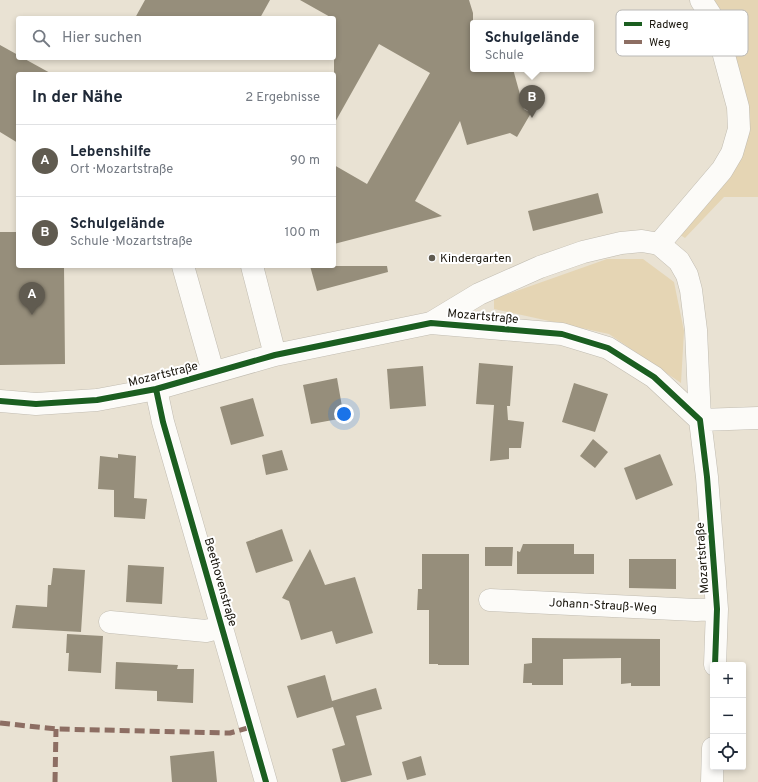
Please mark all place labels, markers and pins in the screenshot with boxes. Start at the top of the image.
pin: B [519,85,545,118]
place label: Kindergarten [440,251,512,267]
marker: Kindergarten [427,253,437,263]
pin: A [19,282,45,315]

